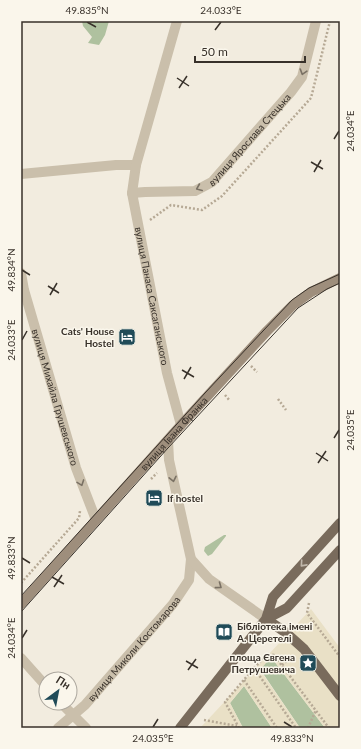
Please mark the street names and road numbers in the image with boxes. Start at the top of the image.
street label: вулиця Ярослава Стецька [207,91,293,188]
street label: вулиця Панаса Саксаганського [133,226,171,367]
street label: вулиця Михайла Грушевського [30,327,81,467]
street label: вулиця Івана Франка [138,394,210,473]
street label: вулиця Миколи Костомарова [85,594,182,704]

